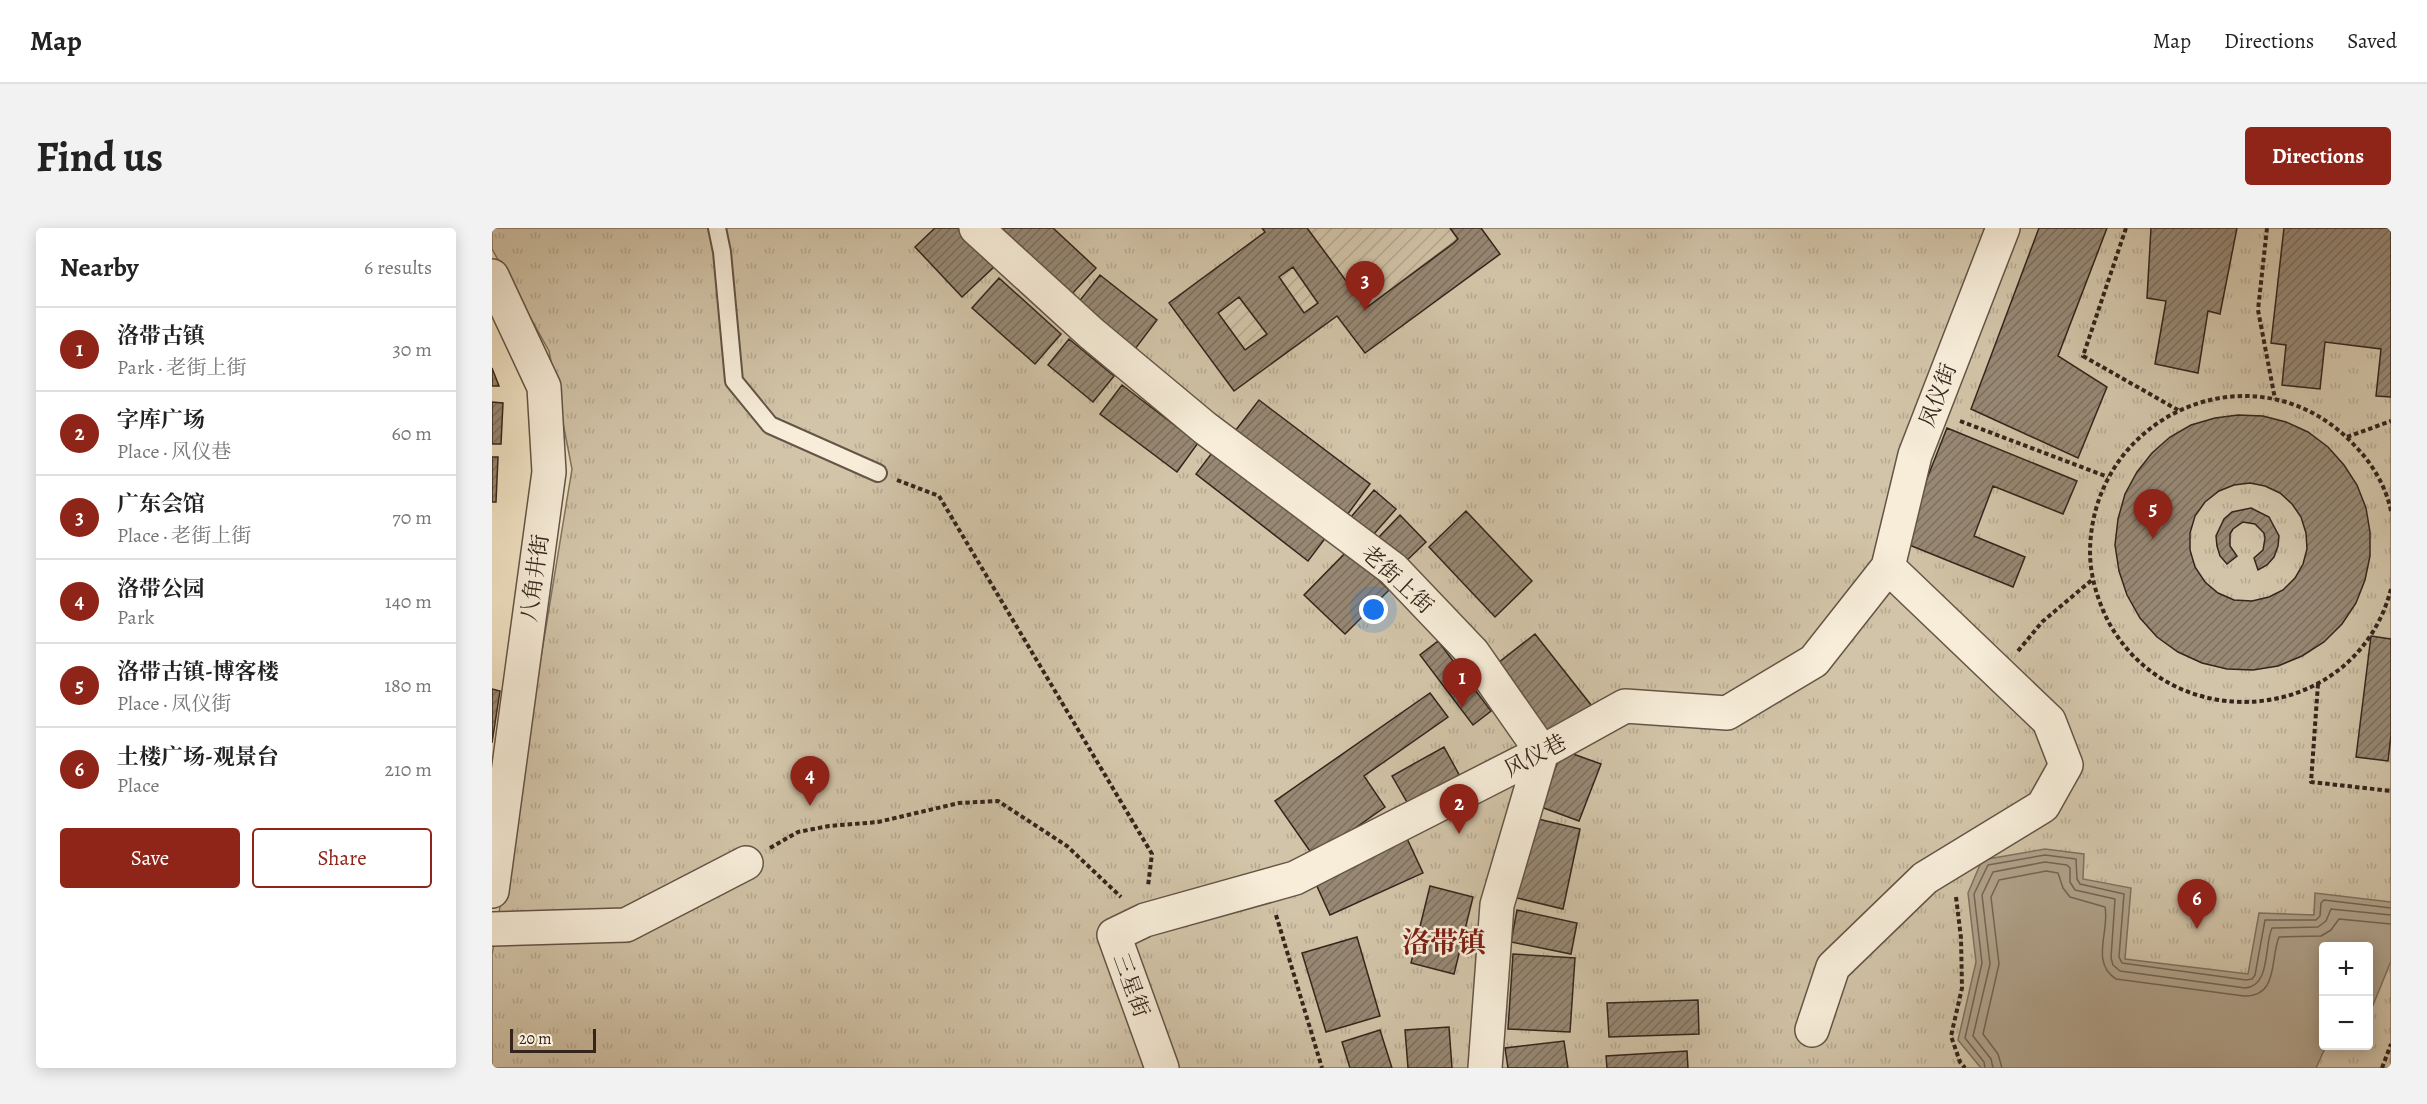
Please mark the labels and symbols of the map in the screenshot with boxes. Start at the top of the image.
pin: 3 [1346,262,1384,311]
street label: 凤仪街 [1912,359,1964,432]
pin: 5 [2134,490,2172,539]
street label: 八角井街 [514,532,556,624]
street label: 老街上街 [1355,539,1440,621]
your location [1359,595,1388,624]
pin: 1 [1442,658,1482,708]
street label: 风仪巷 [1499,727,1572,785]
pin: 4 [790,756,830,806]
pin: 2 [1440,784,1478,834]
pin: 6 [2178,880,2216,929]
district label: 洛带镇 [1402,924,1486,962]
street label: 三星街 [1106,949,1156,1021]
scale bar [510,1026,596,1054]

